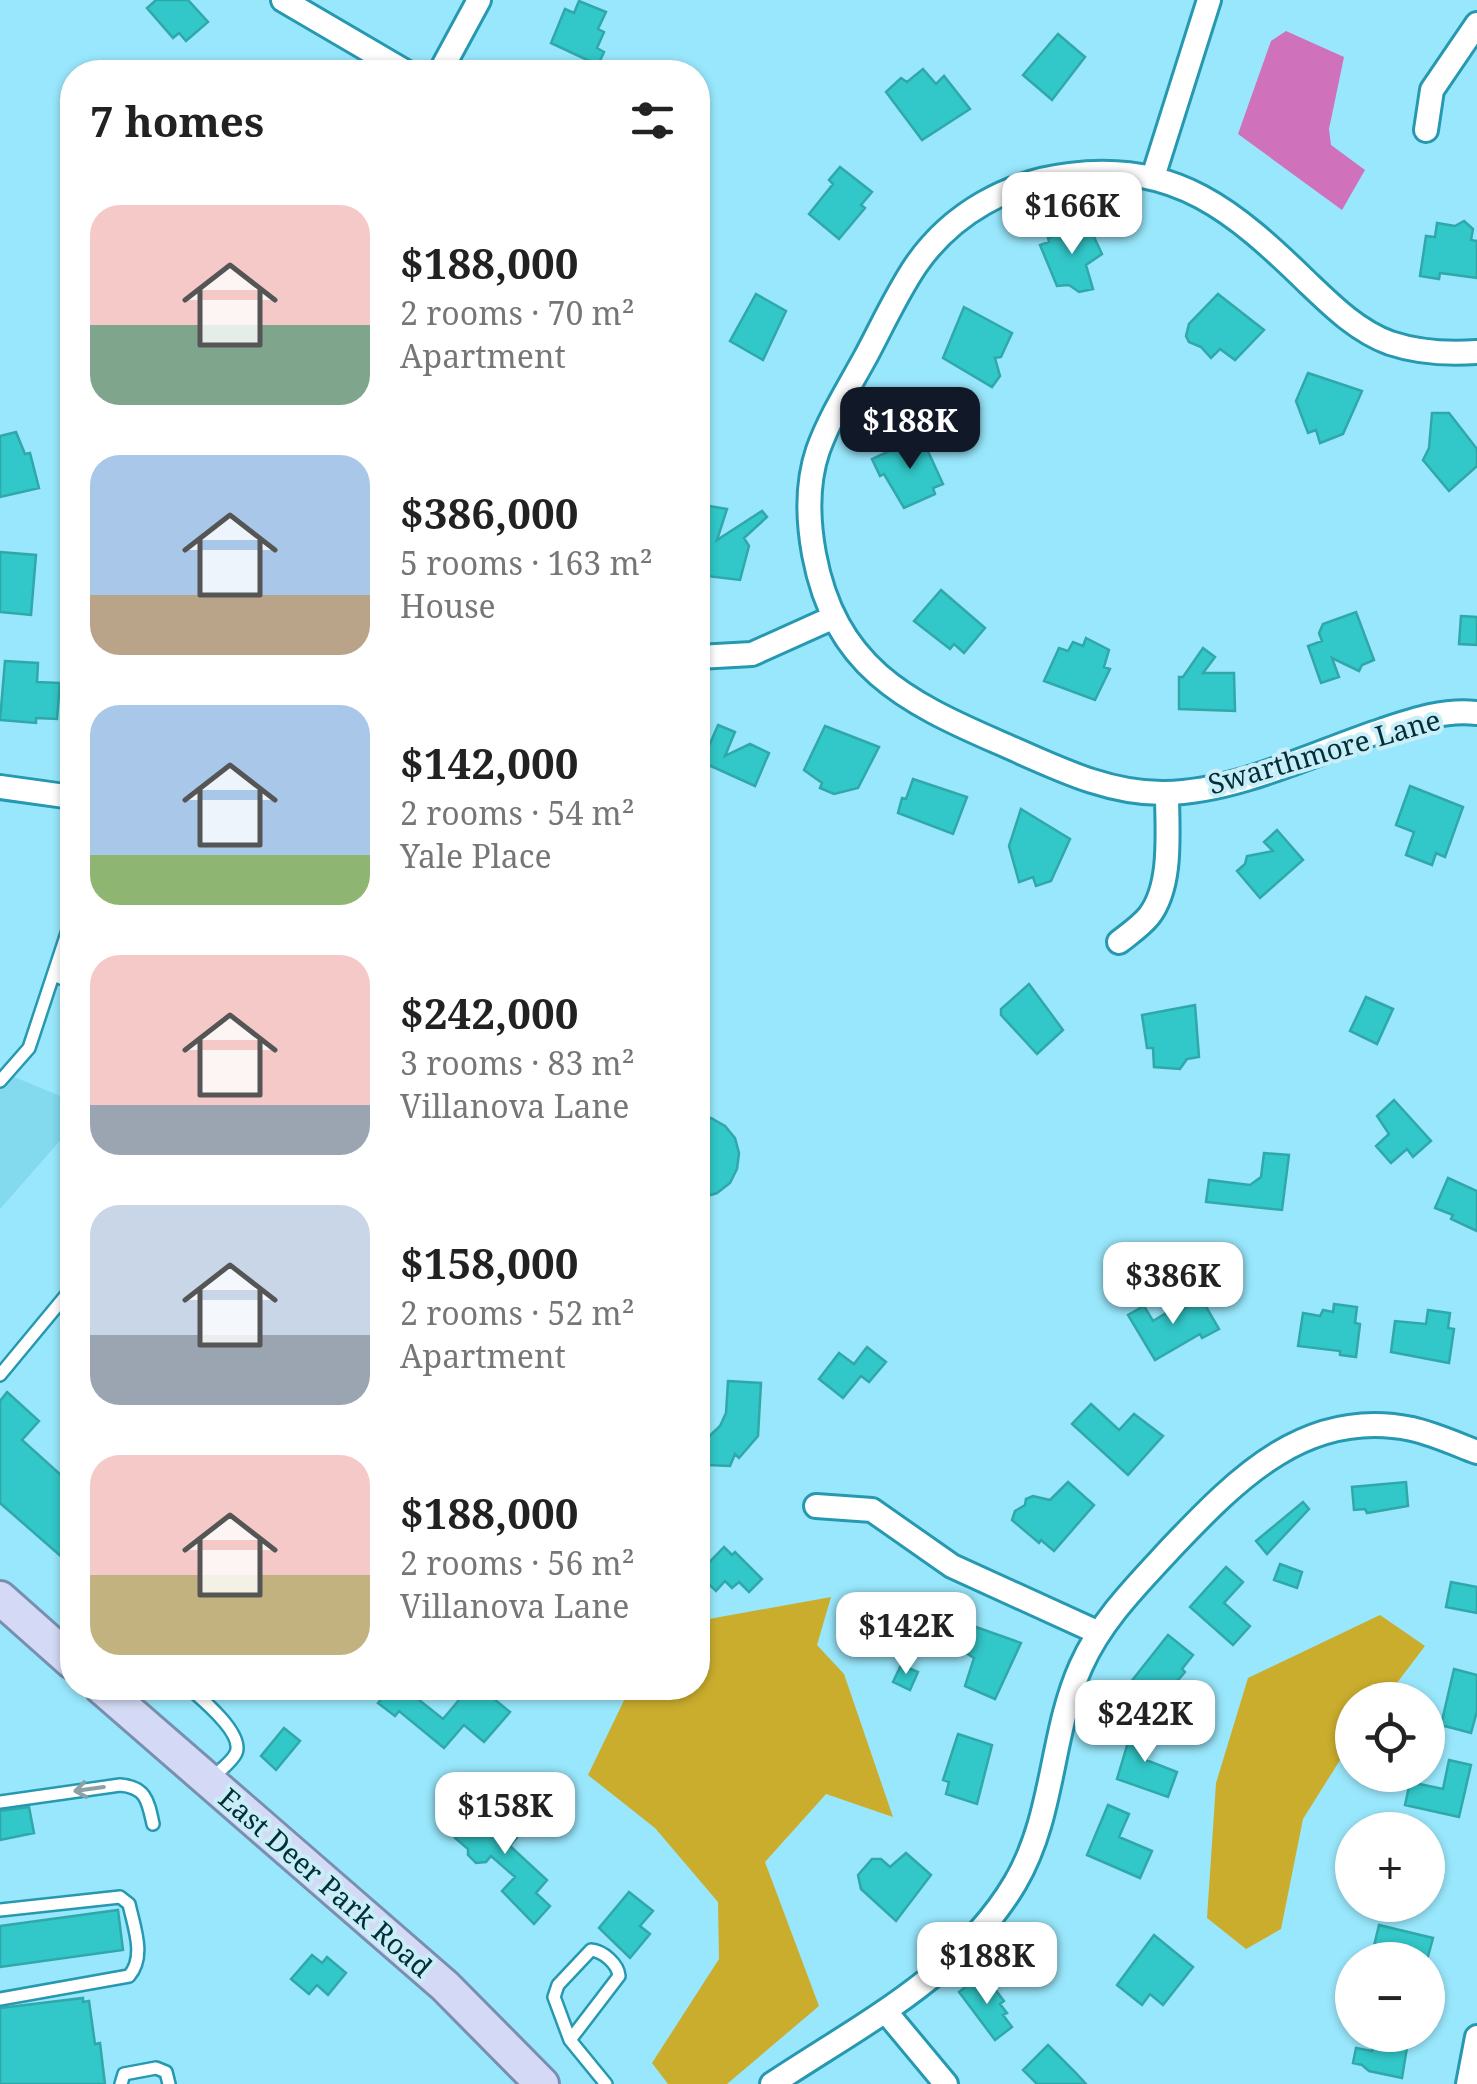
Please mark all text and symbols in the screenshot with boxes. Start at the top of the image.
text: 7 homes [90,92,264,149]
icon: filters [625,93,680,148]
pin: $166K [1002,172,1142,257]
text: $166K [1024,183,1120,226]
text: $188,000 [400,234,578,291]
icon: home [170,245,290,365]
text: 2 rooms · 70 m² [400,291,635,334]
text: Apartment [400,334,566,377]
pin: $188K [840,387,980,472]
text: $188K [862,398,958,441]
text: $386,000 [400,484,578,541]
icon: home [170,495,290,615]
text: 5 rooms · 163 m² [400,541,653,584]
text: House [400,584,496,627]
street label: Swarthmore Lane [1203,700,1445,802]
text: $142,000 [400,734,578,791]
icon: home [170,745,290,865]
text: 2 rooms · 54 m² [400,791,635,834]
text: Yale Place [400,834,552,877]
text: $242,000 [400,984,578,1041]
icon: home [170,995,290,1115]
text: 3 rooms · 83 m² [400,1041,635,1084]
text: Villanova Lane [400,1084,629,1127]
text: $158,000 [400,1234,578,1291]
pin: $386K [1103,1242,1243,1327]
icon: home [170,1245,290,1365]
text: $386K [1125,1253,1221,1296]
text: 2 rooms · 52 m² [400,1291,635,1334]
text: Apartment [400,1334,566,1377]
text: $188,000 [400,1484,578,1541]
icon: home [170,1495,290,1615]
text: 2 rooms · 56 m² [400,1541,635,1584]
text: Villanova Lane [400,1584,629,1627]
pin: $142K [836,1592,976,1677]
text: $142K [858,1603,954,1646]
pin: $242K [1075,1680,1215,1765]
map controls [1335,1682,1445,2052]
button: locate [1335,1682,1445,1792]
text: $242K [1097,1691,1193,1734]
pin: $158K [435,1772,575,1857]
street label: East Deer Park Road [211,1779,441,1985]
one-way arrow [73,1781,106,1799]
text: $158K [457,1783,553,1826]
button: + [1335,1812,1445,1922]
pin: $188K [917,1922,1057,2007]
text: $188K [939,1933,1035,1976]
button: − [1335,1942,1445,2052]

